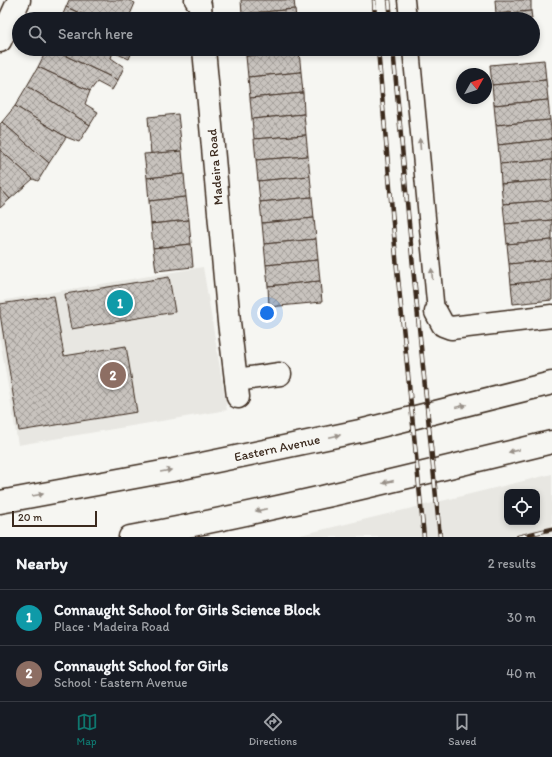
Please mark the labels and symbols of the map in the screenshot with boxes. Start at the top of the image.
north arrow [456,68,492,104]
street label: Madeira Road [204,128,226,206]
one-way arrow [416,138,423,150]
one-way arrow [429,268,435,280]
pin: 1 [107,288,133,318]
your location [257,303,277,323]
pin: 2 [100,360,126,390]
one-way arrow [455,402,467,408]
street label: Eastern Avenue [233,432,321,464]
one-way arrow [328,432,341,438]
one-way arrow [508,449,520,455]
one-way arrow [160,468,172,474]
one-way arrow [381,479,394,485]
one-way arrow [32,491,44,497]
one-way arrow [255,508,267,514]
scale bar [12,509,97,528]

